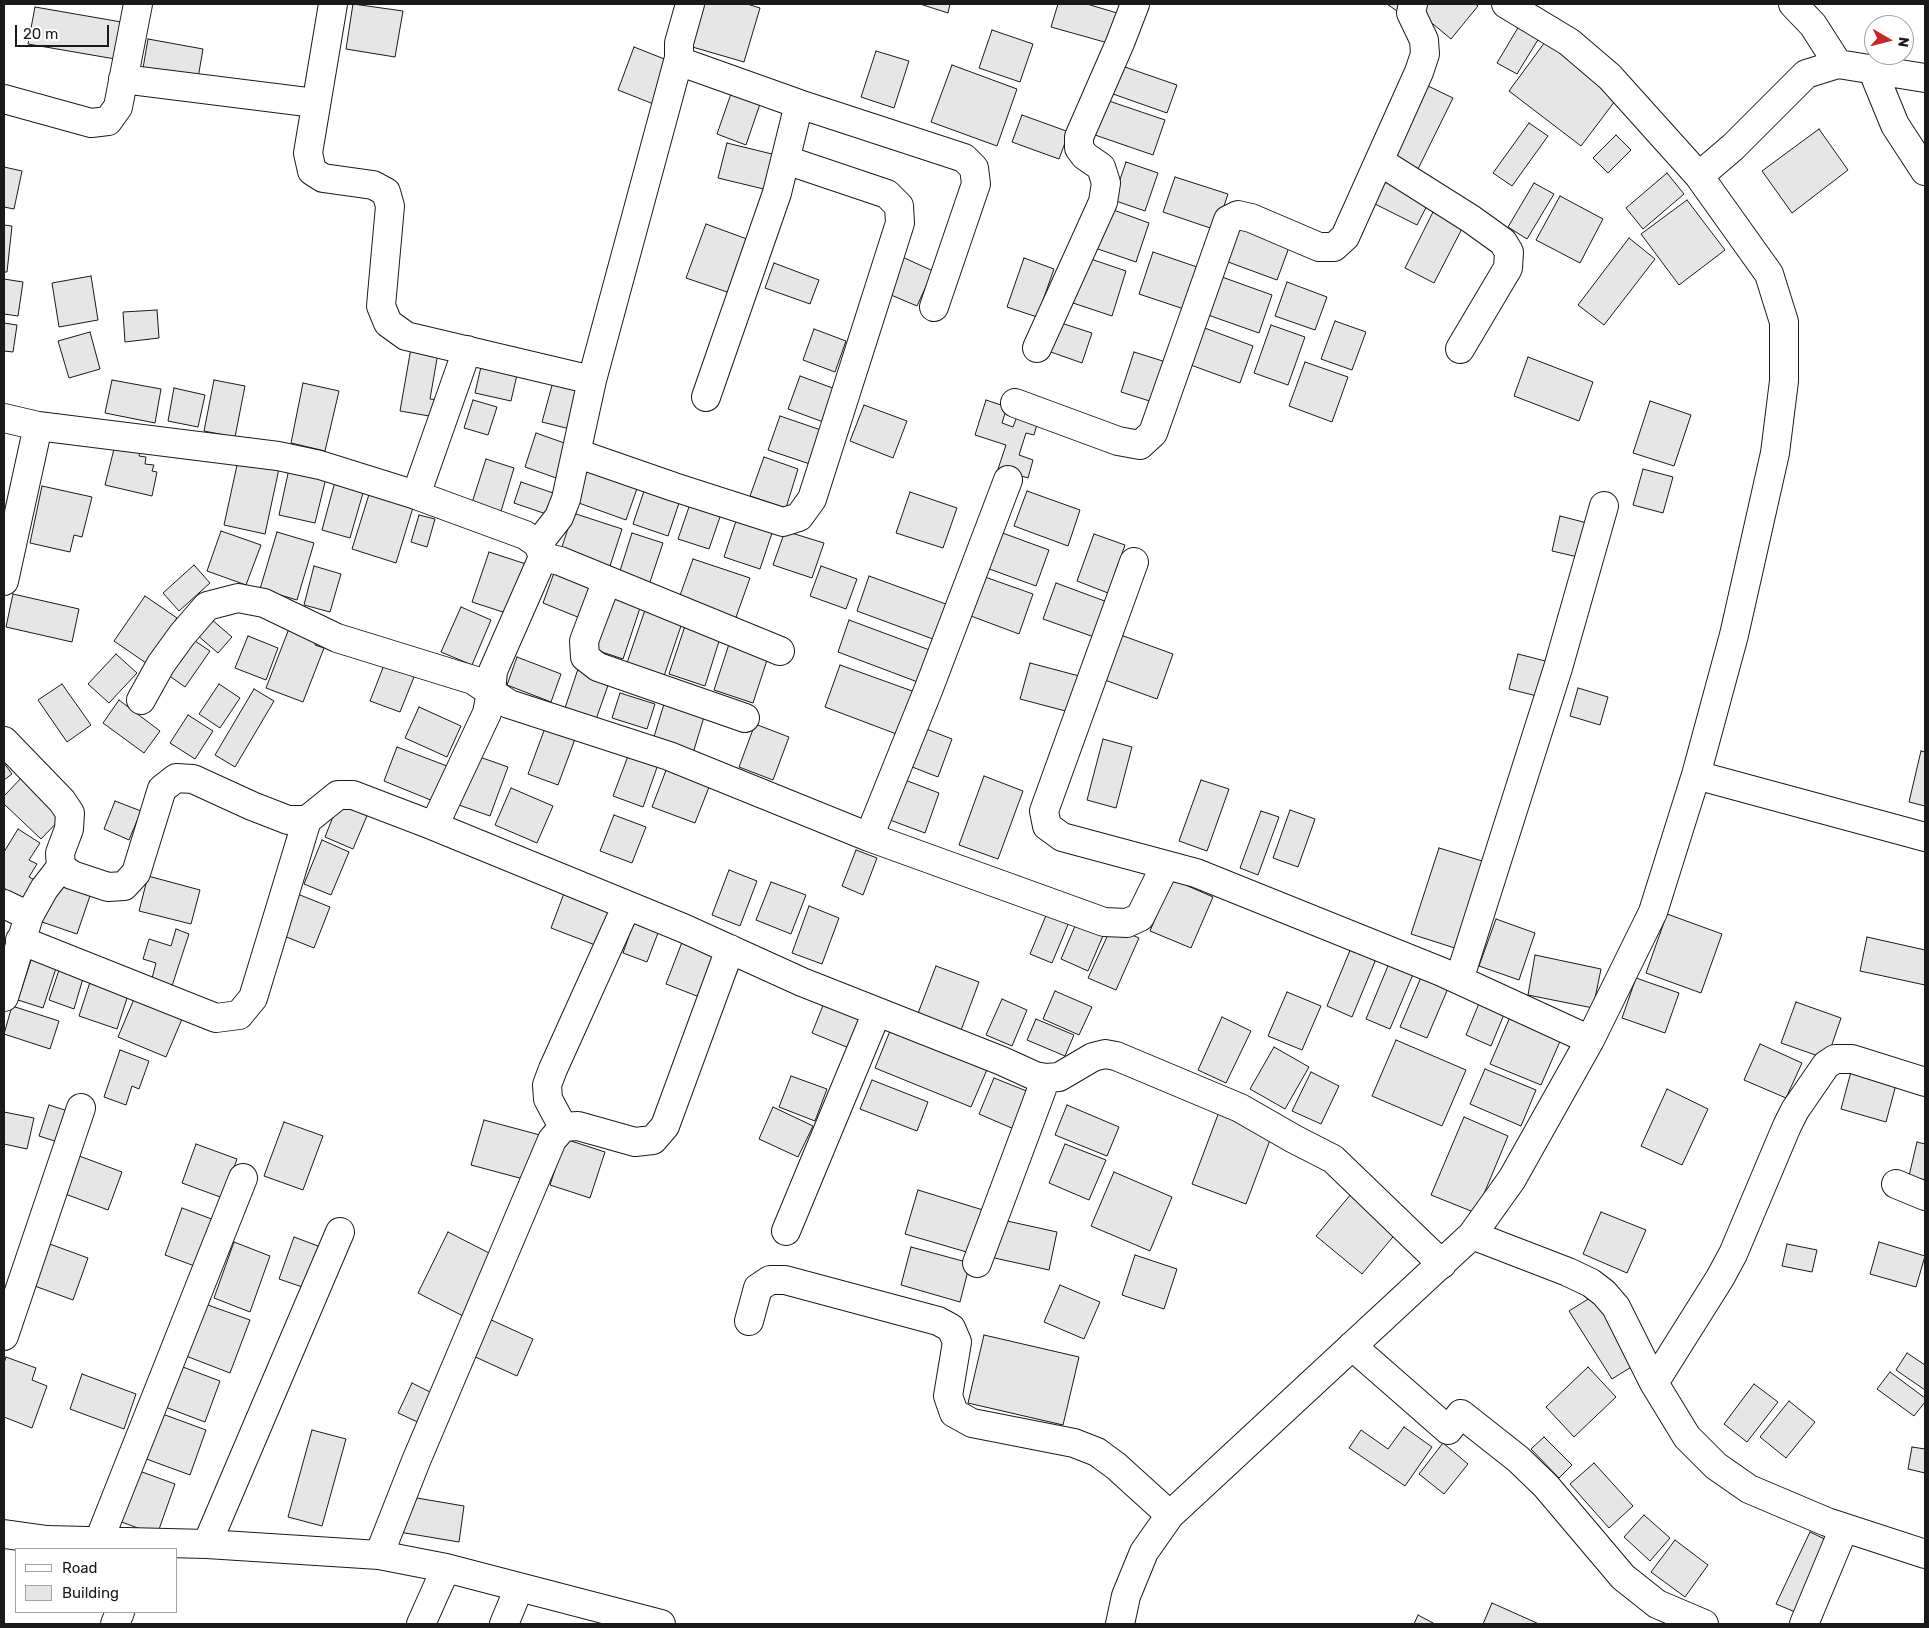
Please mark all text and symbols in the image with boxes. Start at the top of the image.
scale bar [18,15,111,47]
north arrow [1864,15,1914,65]
text: 20 m [23,25,58,43]
text: N [1894,36,1912,48]
legend [15,1548,178,1613]
text: Road [62,1559,98,1577]
text: Building [62,1584,119,1602]

